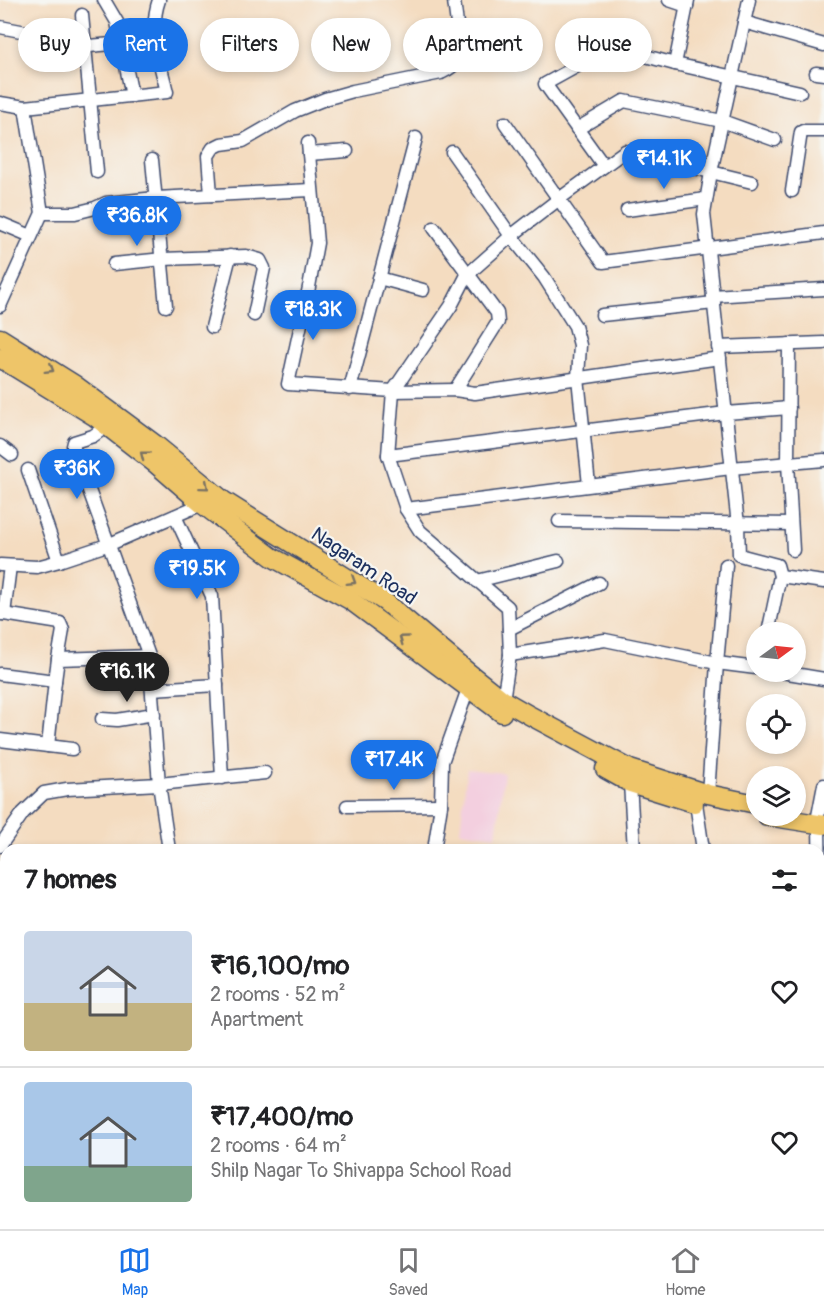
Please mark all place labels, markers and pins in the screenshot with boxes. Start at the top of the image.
pin: ₹14.1K [615,139,713,190]
pin: ₹36.8K [88,196,186,247]
pin: ₹18.3K [264,290,362,341]
pin: ₹36K [41,449,113,500]
pin: ₹19.5K [148,549,246,600]
pin: ₹16.1K [78,652,176,703]
pin: ₹17.4K [345,740,443,791]

